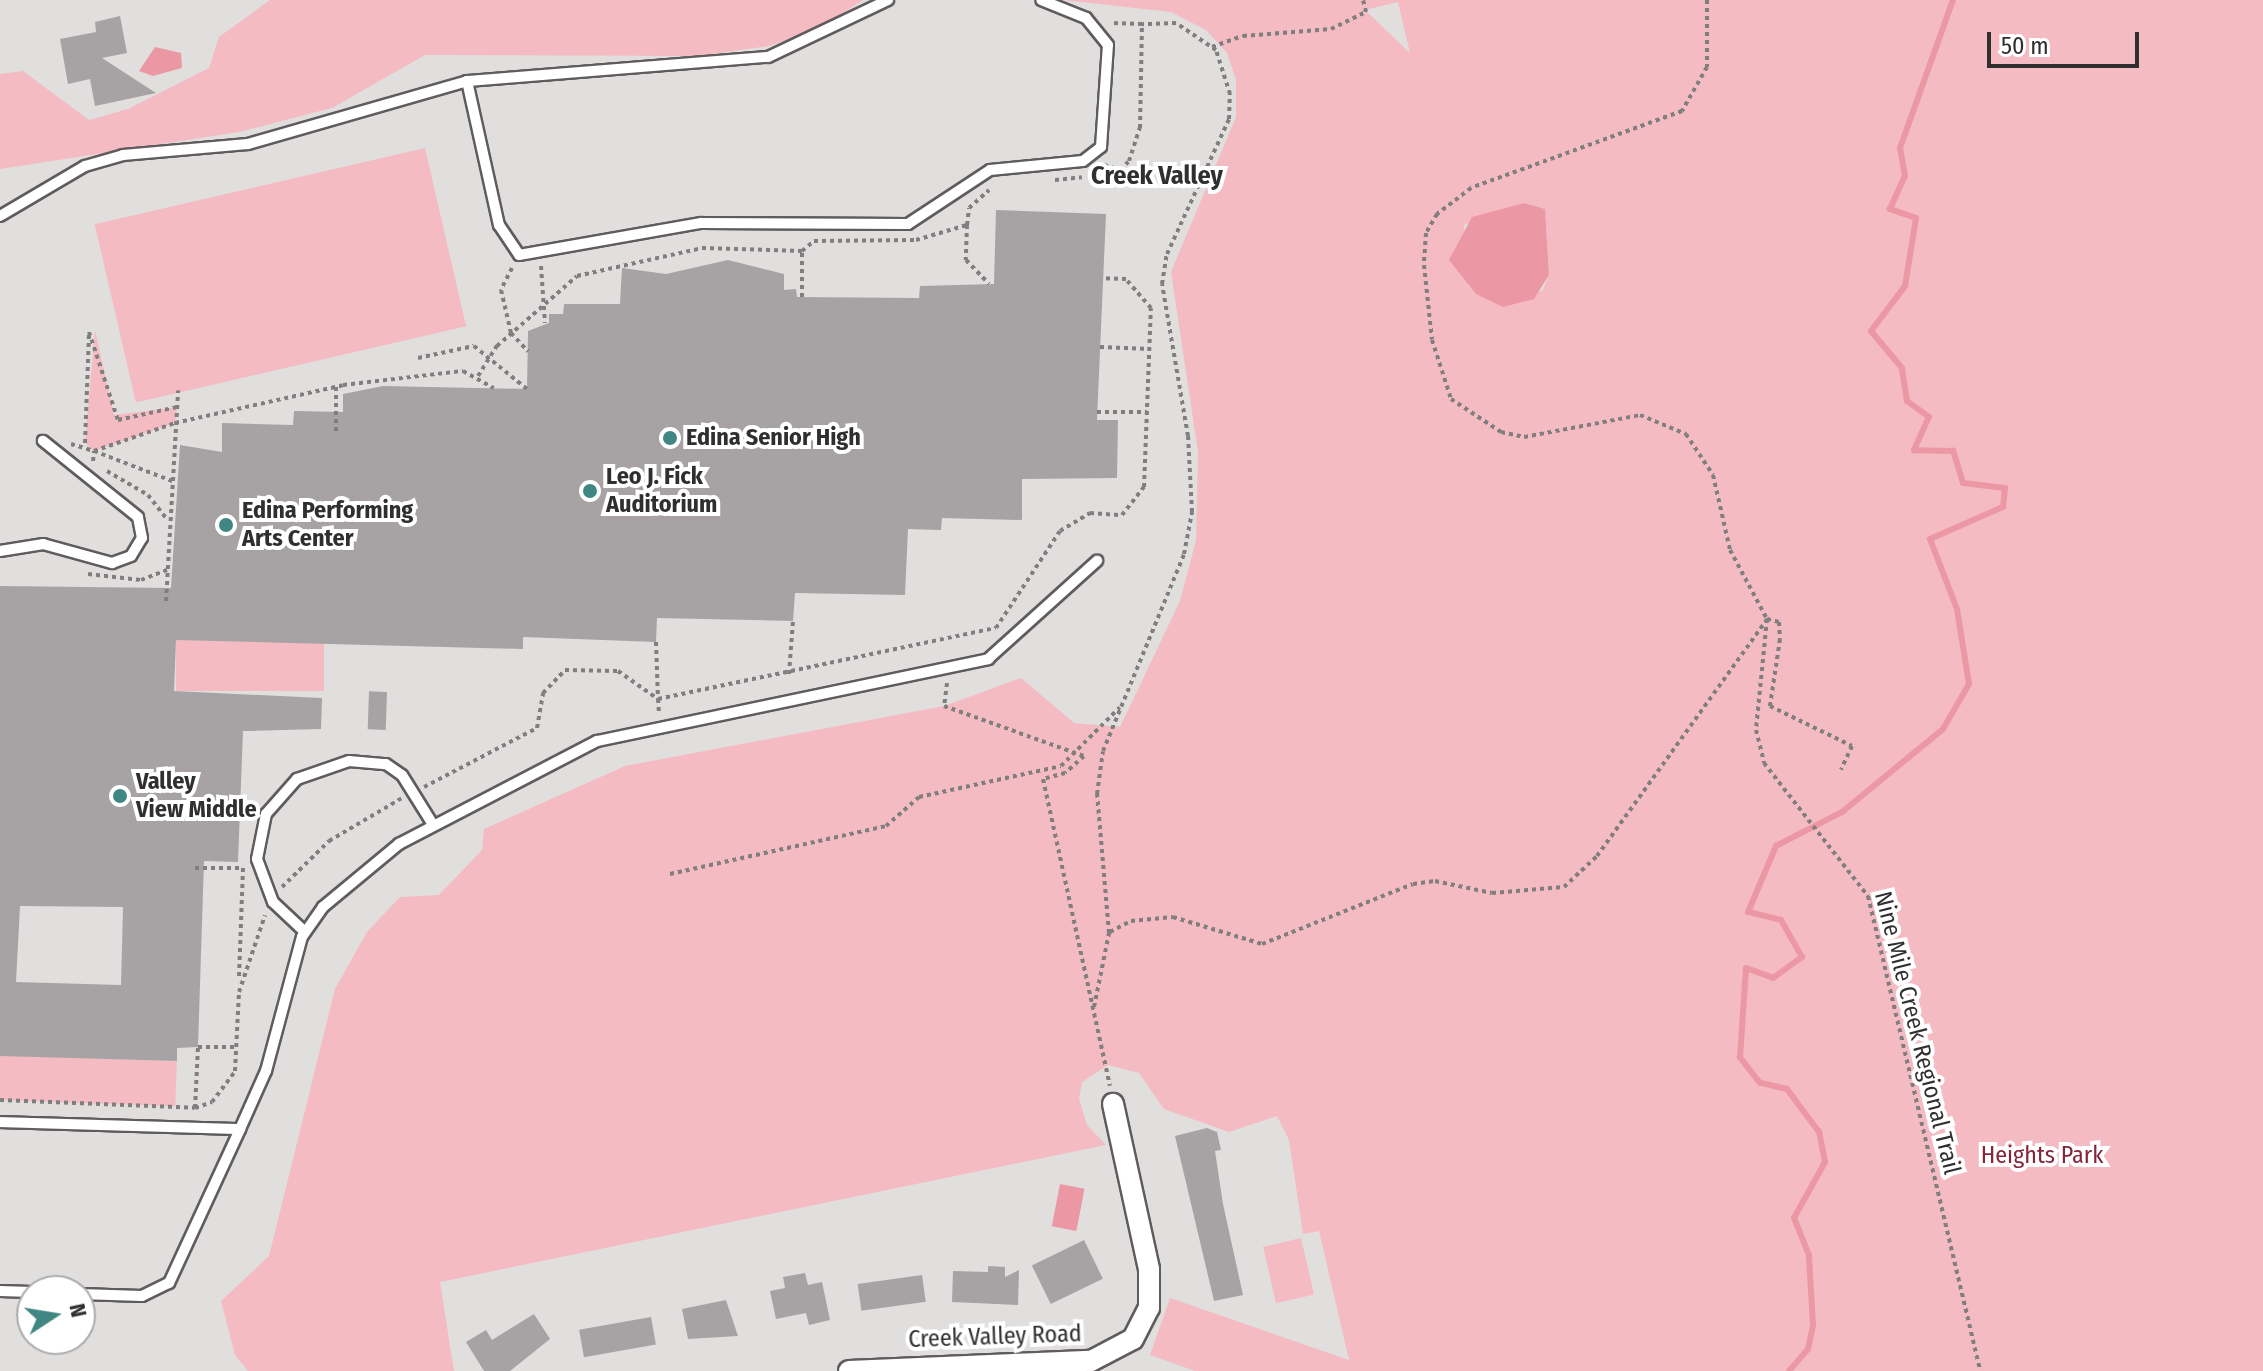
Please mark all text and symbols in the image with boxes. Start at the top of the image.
scale bar [1991,16,2143,66]
text: 50 m [2001,32,2049,60]
district label: Creek Valley [1091,160,1223,192]
place label: Edina Senior High [686,424,861,452]
marker: Edina Senior High [661,429,679,447]
place label: Leo J. Fick Auditorium [606,463,717,519]
marker: Leo J. Fick Auditorium [581,482,599,500]
place label: Edina Performing Arts Center [242,497,413,553]
marker: Edina Performing Arts Center [217,516,235,534]
place label: Valley View Middle [136,768,257,824]
marker: Valley View Middle [111,787,129,805]
street label: Nine Mile Creek Regional Trail [1868,889,1966,1177]
park label: Heights Park [1981,1142,2103,1170]
north arrow [16,1275,96,1355]
text: N [63,1301,93,1320]
street label: Creek Valley Road [908,1320,1082,1354]

